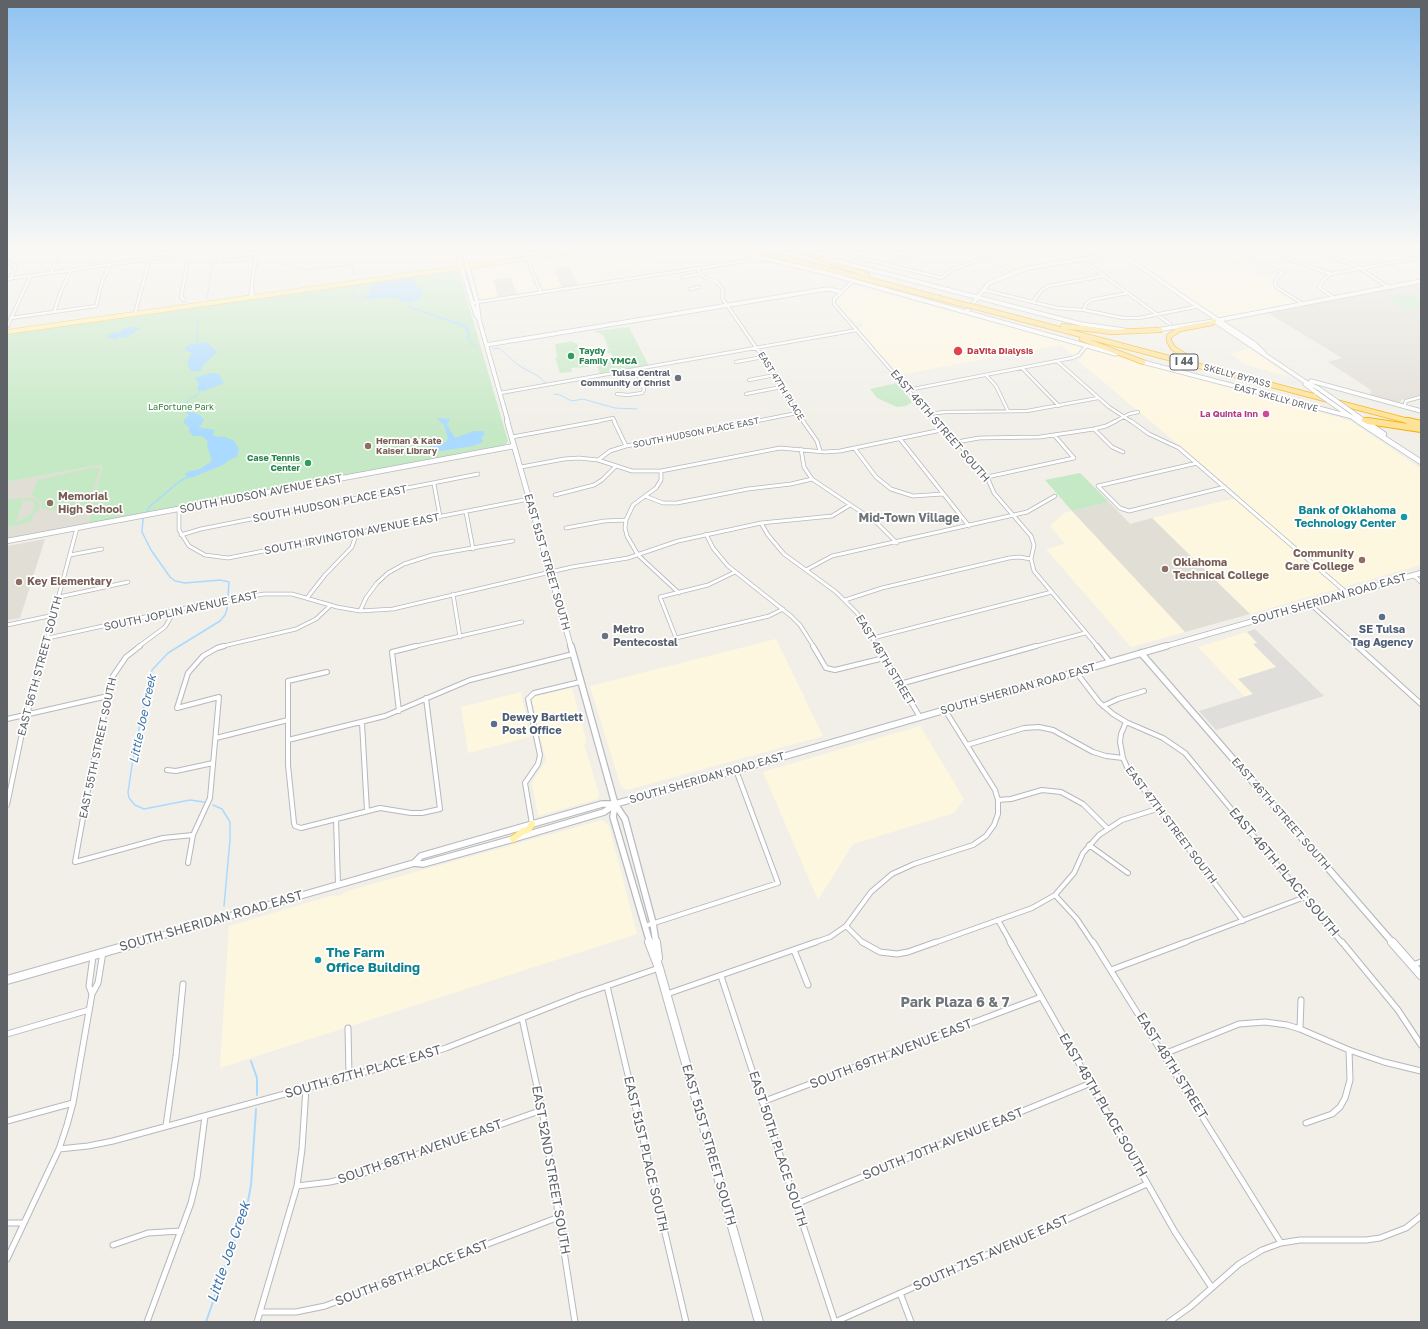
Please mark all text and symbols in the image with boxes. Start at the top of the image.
marker: DaVita Dialysis [952,345,964,357]
place label: Taydy Family YMCA [579,346,637,367]
place label: DaVita Dialysis [967,346,1033,356]
street label: EAST 47TH PLACE [756,350,806,422]
marker: Taydy Family YMCA [566,351,576,361]
road number: I 44 [1170,354,1198,370]
street label: SKELLY BYPASS [1202,362,1272,390]
street label: EAST 46TH STREET SOUTH [888,367,992,485]
place label: Tulsa Central Community of Christ [581,368,670,389]
marker: Tulsa Central Community of Christ [673,373,683,383]
street label: EAST SKELLY DRIVE [1233,382,1319,414]
park label: LaFortune Park [148,402,214,412]
place label: La Quinta Inn [1200,409,1258,419]
marker: La Quinta Inn [1261,409,1271,419]
street label: SOUTH HUDSON PLACE EAST [632,415,760,451]
place label: Herman & Kate Kaiser Library [376,436,442,457]
marker: Herman & Kate Kaiser Library [363,441,373,451]
place label: Case Tennis Center [247,453,300,474]
marker: Case Tennis Center [303,458,313,468]
street label: SOUTH HUDSON AVENUE EAST [178,472,344,516]
street label: SOUTH HUDSON PLACE EAST [252,483,408,525]
place label: Memorial High School [58,490,123,516]
street label: EAST 51ST STREET SOUTH [521,492,573,632]
marker: Memorial High School [45,498,55,508]
place label: Bank of Oklahoma Technology Center [1295,504,1396,530]
street label: SOUTH IRVINGTON AVENUE EAST [263,510,441,558]
district label: Mid-Town Village [858,511,960,525]
marker: Bank of Oklahoma Technology Center [1399,512,1409,522]
place label: Community Care College [1285,547,1354,573]
marker: Community Care College [1357,555,1367,565]
place label: Oklahoma Technical College [1173,556,1269,582]
marker: Oklahoma Technical College [1160,564,1170,574]
street label: SOUTH SHERIDAN ROAD EAST [1250,570,1408,628]
place label: Key Elementary [27,575,112,589]
marker: Key Elementary [14,577,24,587]
street label: SOUTH JOPLIN AVENUE EAST [103,588,259,634]
street label: EAST 56TH STREET SOUTH [15,595,65,737]
street label: EAST 48TH STREET [853,612,917,708]
marker: SE Tulsa Tag Agency [1377,612,1387,622]
place label: Metro Pentecostal [613,623,678,649]
place label: SE Tulsa Tag Agency [1351,623,1413,649]
marker: Metro Pentecostal [600,631,610,641]
street label: SOUTH SHERIDAN ROAD EAST [939,660,1097,718]
water label: Little Joe Creek [127,673,159,765]
street label: EAST 55TH STREET SOUTH [77,676,119,820]
place label: Dewey Bartlett Post Office [502,711,583,737]
marker: Dewey Bartlett Post Office [489,719,499,729]
street label: SOUTH SHERIDAN ROAD EAST [628,749,786,807]
street label: EAST 46TH STREET SOUTH [1229,755,1333,873]
street label: EAST 47TH STREET SOUTH [1123,764,1219,886]
street label: EAST 46TH PLACE SOUTH [1226,804,1342,940]
street label: SOUTH SHERIDAN ROAD EAST [117,887,305,955]
place label: The Farm Office Building [326,945,420,976]
marker: The Farm Office Building [313,955,323,965]
district label: Park Plaza 6 & 7 [901,995,1009,1011]
street label: EAST 48TH STREET [1133,1010,1211,1122]
street label: SOUTH 69TH AVENUE EAST [807,1016,975,1092]
street label: EAST 48TH PLACE SOUTH [1055,1030,1151,1180]
street label: SOUTH 67TH PLACE EAST [283,1042,443,1102]
street label: EAST 51ST STREET SOUTH [678,1063,740,1227]
street label: EAST 50TH PLACE SOUTH [745,1069,811,1229]
street label: EAST 51ST PLACE SOUTH [620,1075,672,1233]
street label: EAST 52ND STREET SOUTH [528,1084,574,1256]
street label: SOUTH 70TH AVENUE EAST [860,1105,1026,1183]
street label: SOUTH 68TH AVENUE EAST [336,1116,504,1188]
water label: Little Joe Creek [204,1199,254,1305]
street label: SOUTH 71ST AVENUE EAST [911,1212,1071,1294]
street label: SOUTH 68TH PLACE EAST [333,1236,491,1310]

